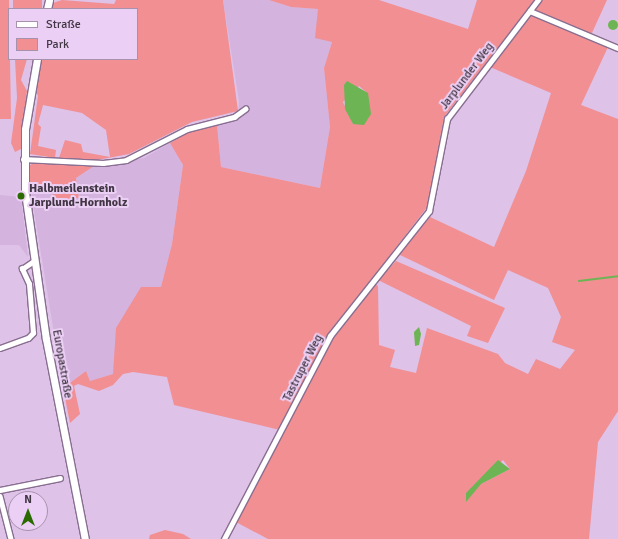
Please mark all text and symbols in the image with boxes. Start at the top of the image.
legend [8,8,138,60]
text: Straße [46,17,81,32]
text: Park [46,37,69,52]
street label: Jarplunder Weg [437,40,497,112]
place label: Halbmeilenstein Jarplund-Hornholz [29,182,127,210]
marker: Halbmeilenstein Jarplund-Hornholz [16,191,26,201]
street label: Europastraße [49,329,75,399]
street label: Tastruper Weg [280,332,326,404]
north arrow [8,491,48,531]
text: N [24,493,32,506]

